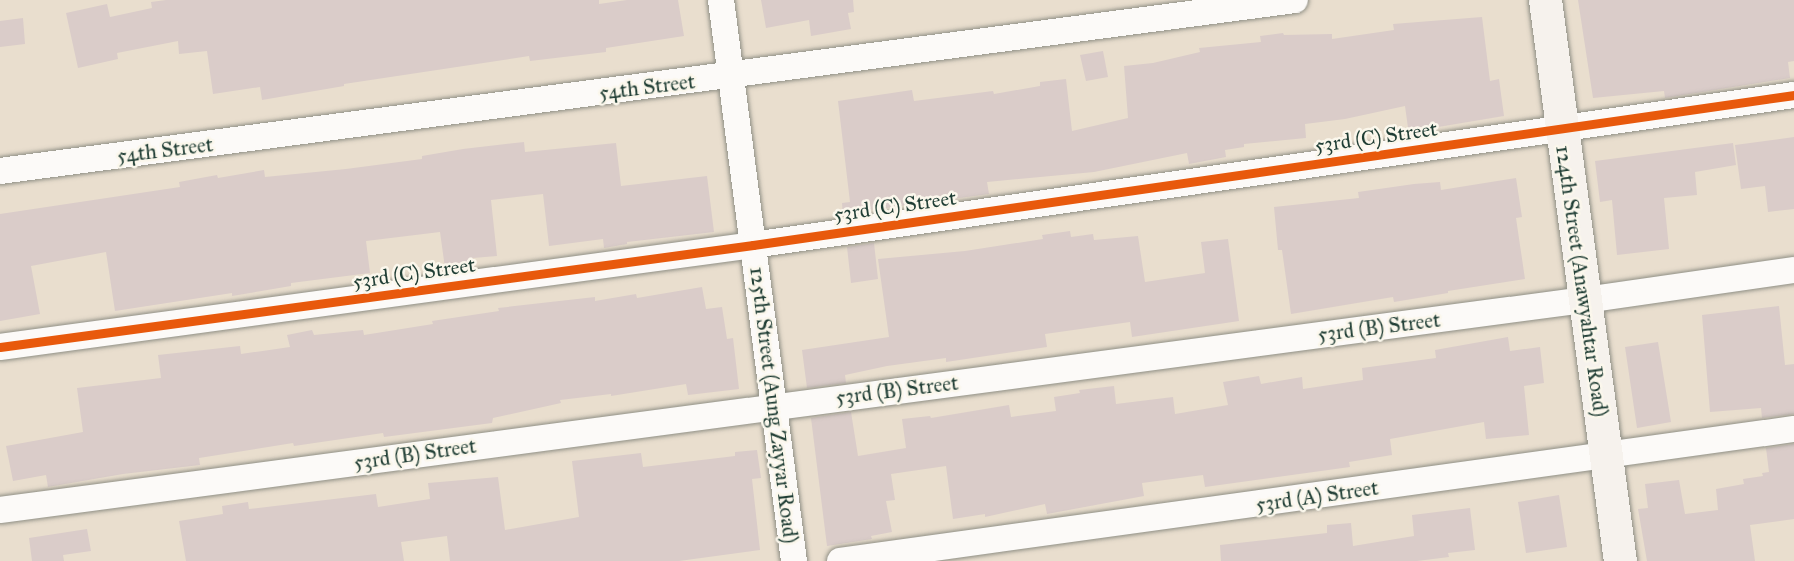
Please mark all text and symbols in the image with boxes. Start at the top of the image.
street label: 54th Street [597,69,697,105]
street label: 53rd (C) Street [1313,116,1439,158]
street label: 54th Street [115,132,215,168]
street label: 124th Street (Anawyahtar Road) [1550,144,1614,418]
street label: 53rd (C) Street [832,185,958,227]
street label: 53rd (C) Street [351,252,477,294]
street label: 125th Street (Aung Zayyar Road) [745,265,803,545]
street label: 53rd (B) Street [1316,307,1442,347]
street label: 53rd (B) Street [834,370,960,410]
street label: 53rd (B) Street [352,433,478,475]
street label: 53rd (A) Street [1254,475,1380,517]

